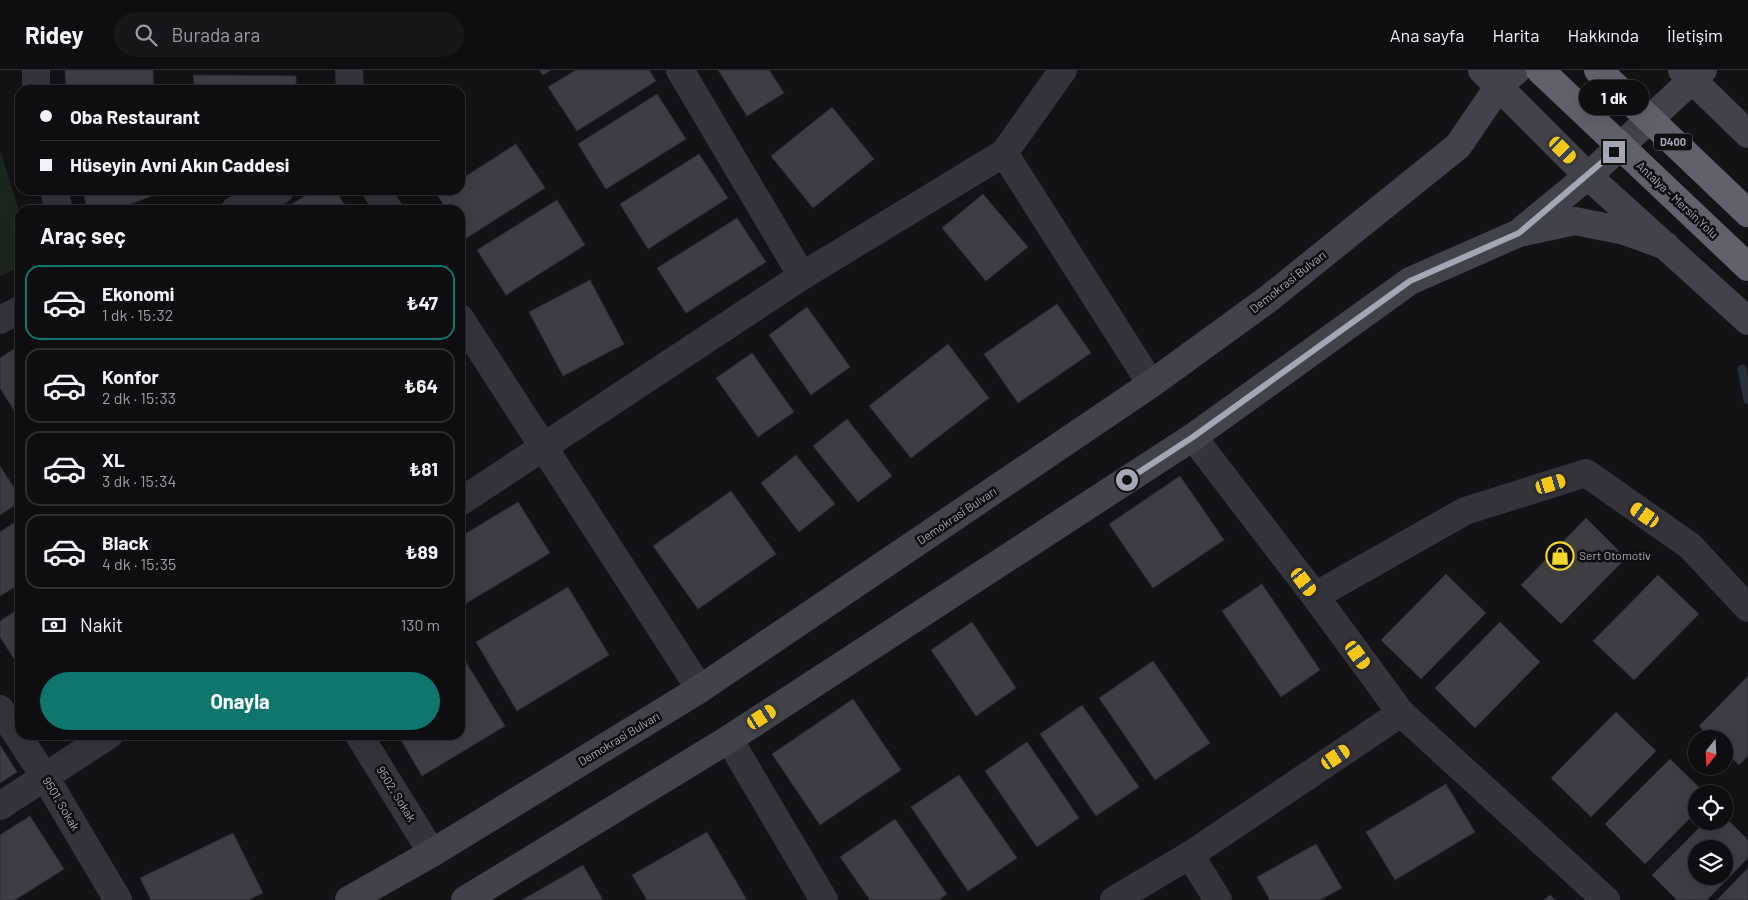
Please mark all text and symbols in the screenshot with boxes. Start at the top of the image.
search box [114,12,464,57]
text: Ridey [25,20,84,49]
icon: search [132,21,160,49]
text: Burada ara [172,23,260,46]
text: Ana sayfa [1390,24,1464,46]
text: Harita [1492,24,1540,46]
text: Hakkında [1568,24,1639,46]
text: İletişim [1667,24,1723,46]
callout: 1 dk [1579,79,1649,114]
text: 1 dk [1601,88,1627,107]
text: Oba Restaurant [70,105,200,128]
car [1547,134,1578,166]
road number: D400 [1654,134,1692,150]
route end [1603,141,1625,163]
text: Hüseyin Avni Akın Caddesi [70,153,289,176]
street label: Antalya - Mersin Yolu [1634,158,1721,241]
text: Araç seç [40,222,126,248]
street label: Demokrasi Bulvarı [1247,247,1328,315]
icon: car [42,280,87,325]
text: Ekonomi [102,282,174,305]
text: ₺47 [406,291,438,314]
text: 1 dk · 15:32 [102,305,173,324]
icon: car [42,363,87,408]
text: Konfor [102,365,159,388]
text: ₺64 [404,374,438,397]
text: 2 dk · 15:33 [102,388,176,407]
icon: car [42,446,87,491]
text: XL [102,448,125,471]
text: ₺81 [409,457,438,480]
route start [1116,469,1138,491]
text: 3 dk · 15:34 [102,471,176,490]
car [1534,472,1567,496]
street label: Demokrasi Bulvarı [914,483,999,547]
car [1628,500,1661,530]
icon: car [42,529,87,574]
text: Black [102,531,149,554]
text: ₺89 [405,540,438,563]
shop icon: Sert Otomotiv [1545,541,1575,571]
place label: Sert Otomotiv [1579,548,1651,562]
text: 4 dk · 15:35 [102,554,176,573]
car [1288,566,1319,598]
icon: cash [40,611,68,639]
text: Nakit [80,613,123,636]
text: 130 m [401,615,440,634]
car [1343,638,1372,672]
button: Onayla [40,672,440,730]
car [745,703,778,731]
street label: Demokrasi Bulvarı [575,708,662,768]
north arrow [1688,730,1732,775]
map controls [1688,730,1733,885]
car [1319,742,1352,772]
street label: 9502. Sokak [374,763,419,824]
street label: 9501. Sokak [40,774,83,833]
button: locate [1688,785,1733,830]
button: layers [1688,840,1733,885]

